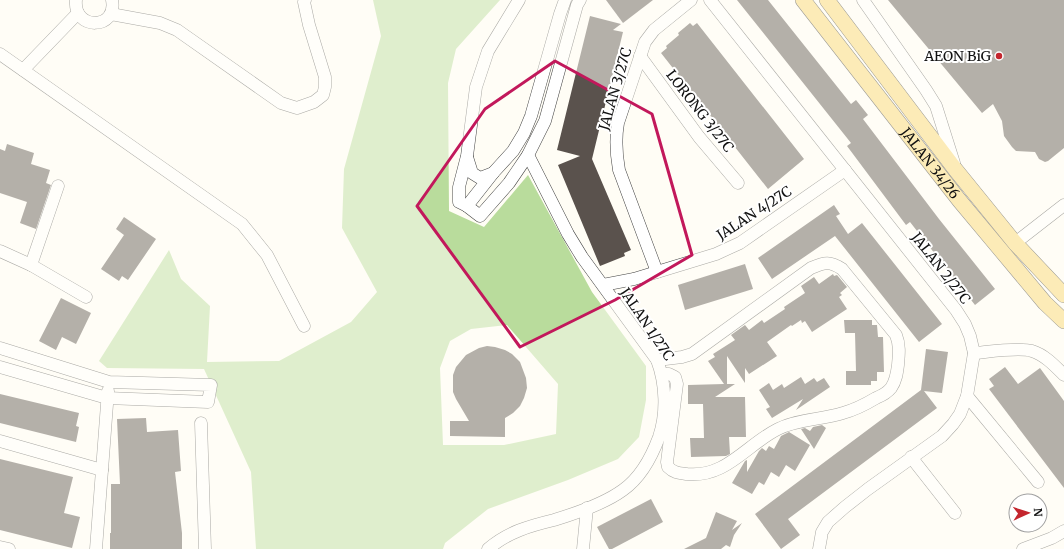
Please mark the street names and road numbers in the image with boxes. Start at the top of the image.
street label: JALAN 3/27C [594,46,635,133]
street label: LORONG 3/27C [662,66,738,156]
street label: JALAN 34/26 [896,123,964,203]
street label: JALAN 4/27C [712,182,795,245]
street label: JALAN 2/27C [907,228,974,307]
street label: JALAN 1/27C [616,283,678,364]

